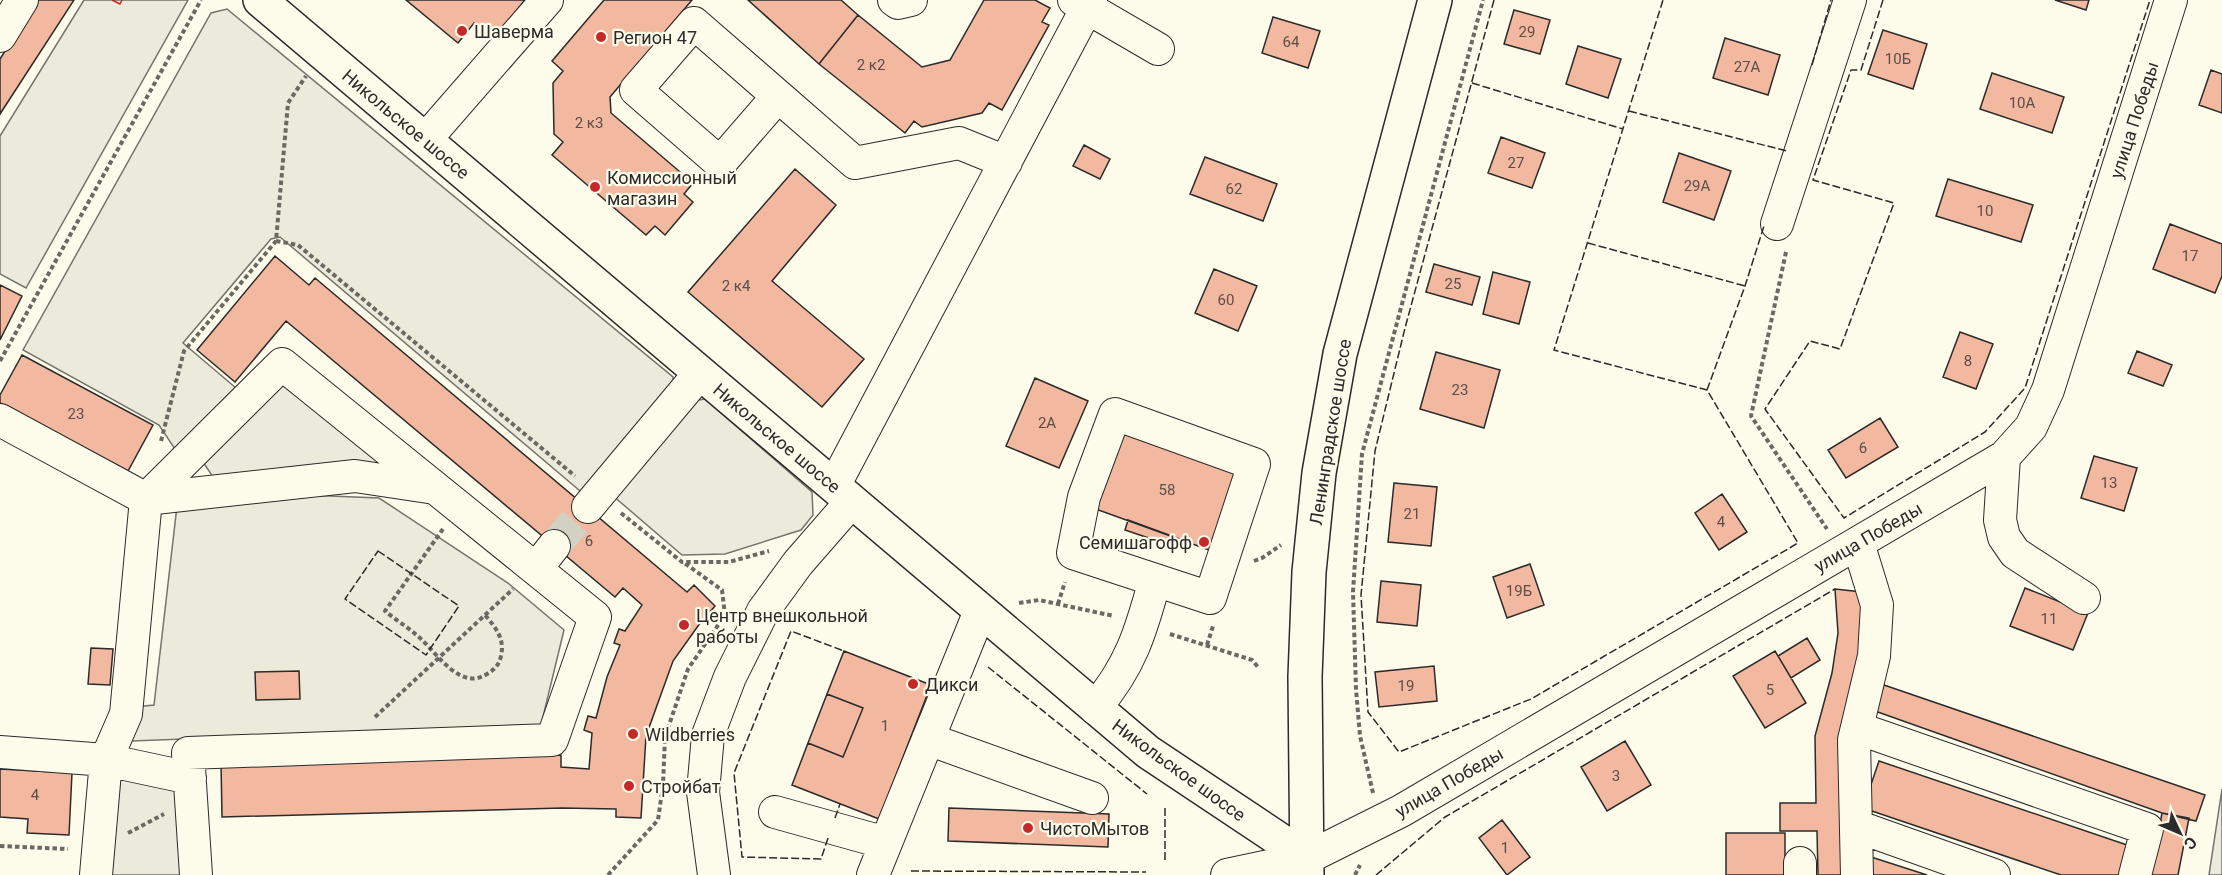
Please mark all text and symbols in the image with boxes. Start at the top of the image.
place label: Шаверма [474,21,554,42]
house number: 29 [1519,23,1535,41]
marker: Шаверма [455,24,469,38]
place label: Регион 47 [613,27,697,48]
marker: Регион 47 [594,30,608,44]
house number: 64 [1283,33,1300,51]
house number: 10Б [1885,50,1911,68]
house number: 2 к2 [857,56,885,74]
house number: 27А [1734,58,1761,76]
street label: улица Победы [2105,59,2163,181]
street label: Никольское шоссе [338,65,474,183]
house number: 10А [2009,94,2036,112]
house number: 2 к3 [575,114,603,132]
house number: 27 [1508,154,1524,172]
place label: Комиссионный магазин [607,167,737,209]
house number: 29А [1684,177,1711,195]
marker: Комиссионный магазин [588,180,602,194]
house number: 62 [1226,180,1242,198]
house number: 10 [1977,202,1993,220]
house number: 17 [2182,247,2198,265]
house number: 25 [1445,275,1461,293]
house number: 2 к4 [722,277,751,295]
house number: 60 [1218,291,1234,309]
street label: Ленинградское шоссе [1305,337,1355,527]
house number: 8 [1964,352,1972,370]
street label: Никольское шоссе [709,379,845,497]
house number: 23 [1452,381,1468,399]
house number: 23 [68,405,84,423]
house number: 2А [1038,414,1056,432]
house number: 6 [1859,439,1867,457]
house number: 13 [2101,474,2117,492]
house number: 58 [1159,481,1175,499]
street label: улица Победы [1810,498,1926,576]
house number: 21 [1404,505,1420,523]
house number: 4 [1717,513,1726,531]
house number: 6 [585,532,593,550]
place label: Семишагофф [1079,532,1192,553]
marker: Семишагофф [1197,535,1211,549]
house number: 19Б [1506,582,1532,600]
place label: Центр внешкольной работы [696,605,868,647]
house number: 11 [2041,610,2057,628]
marker: Центр внешкольной работы [677,618,691,632]
place label: Дикси [925,674,978,695]
marker: Дикси [906,677,920,691]
house number: 19 [1398,677,1414,695]
house number: 5 [1766,681,1774,699]
street label: Никольское шоссе [1108,715,1250,825]
house number: 1 [881,717,889,735]
place label: Wildberries [645,724,735,745]
marker: Wildberries [626,727,640,741]
street label: улица Победы [1391,743,1507,821]
house number: 3 [1612,767,1620,785]
place label: Стройбат [641,776,721,797]
marker: Стройбат [622,779,636,793]
house number: 4 [31,786,40,804]
north arrow [2150,803,2210,863]
place label: ЧистоМытов [1040,818,1149,839]
marker: ЧистоМытов [1021,821,1035,835]
text: С [2180,833,2201,853]
house number: 1 [1501,839,1509,857]

